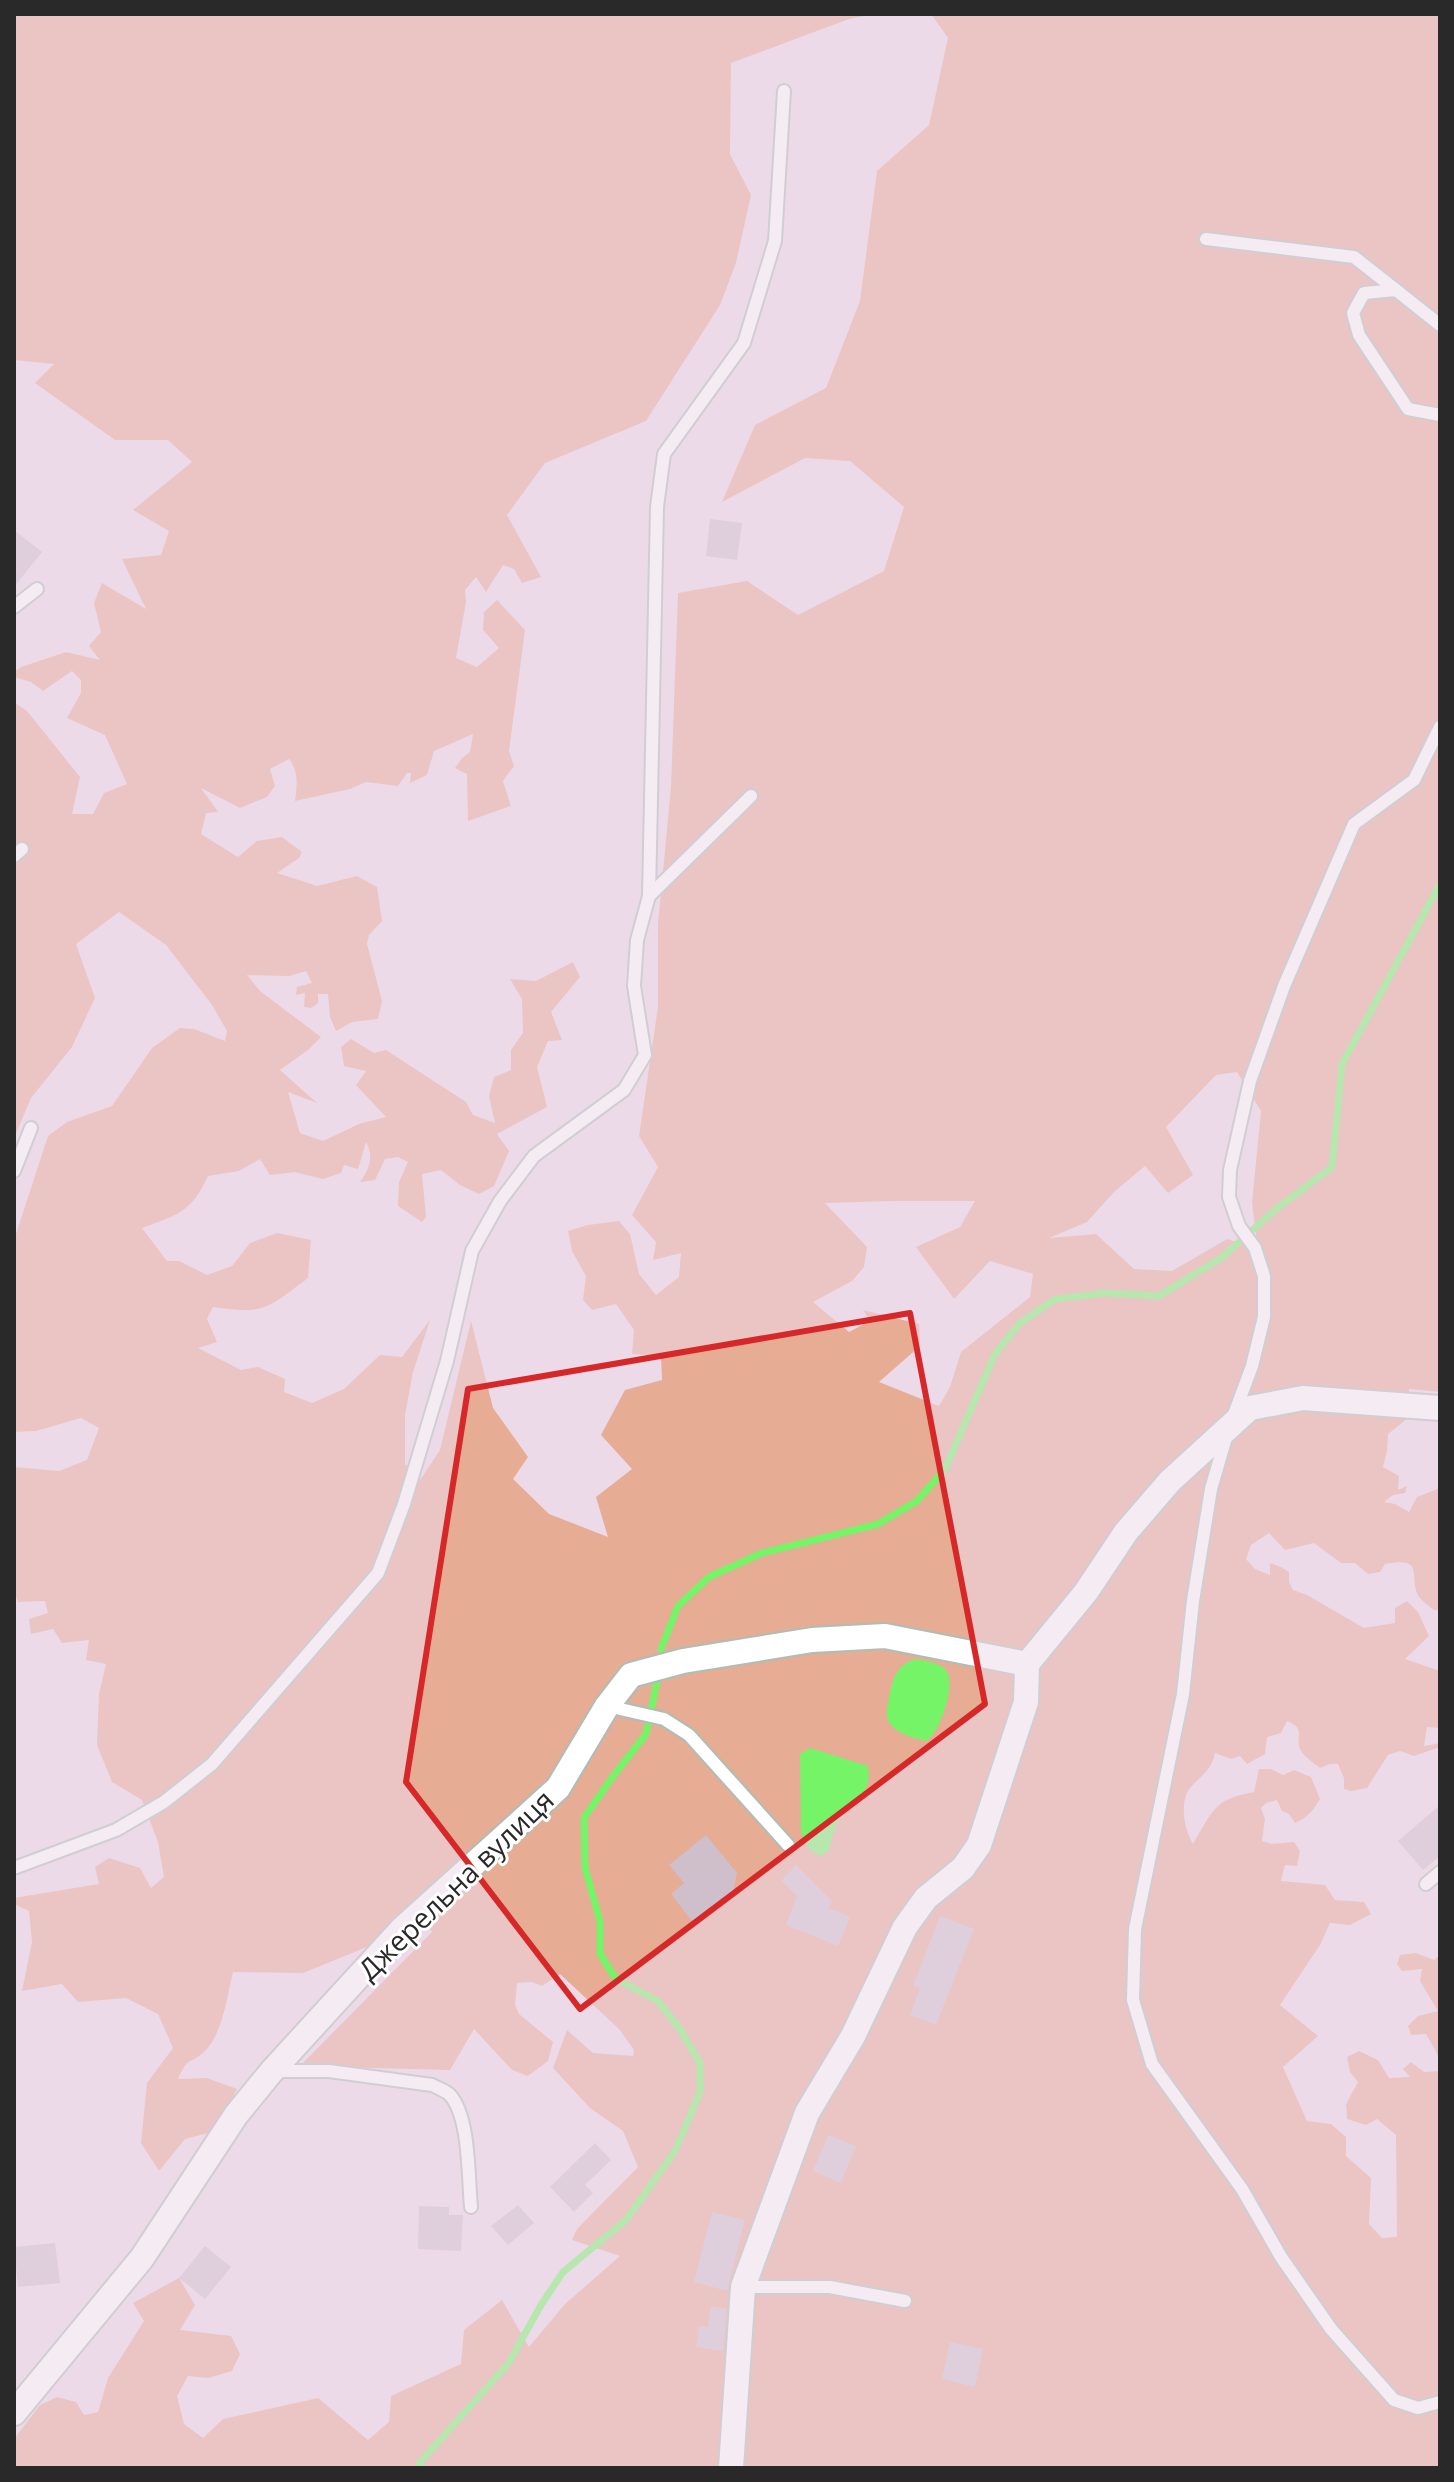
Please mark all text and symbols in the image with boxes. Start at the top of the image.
street label: Джерельна вулиця [349,1781,561,1988]

